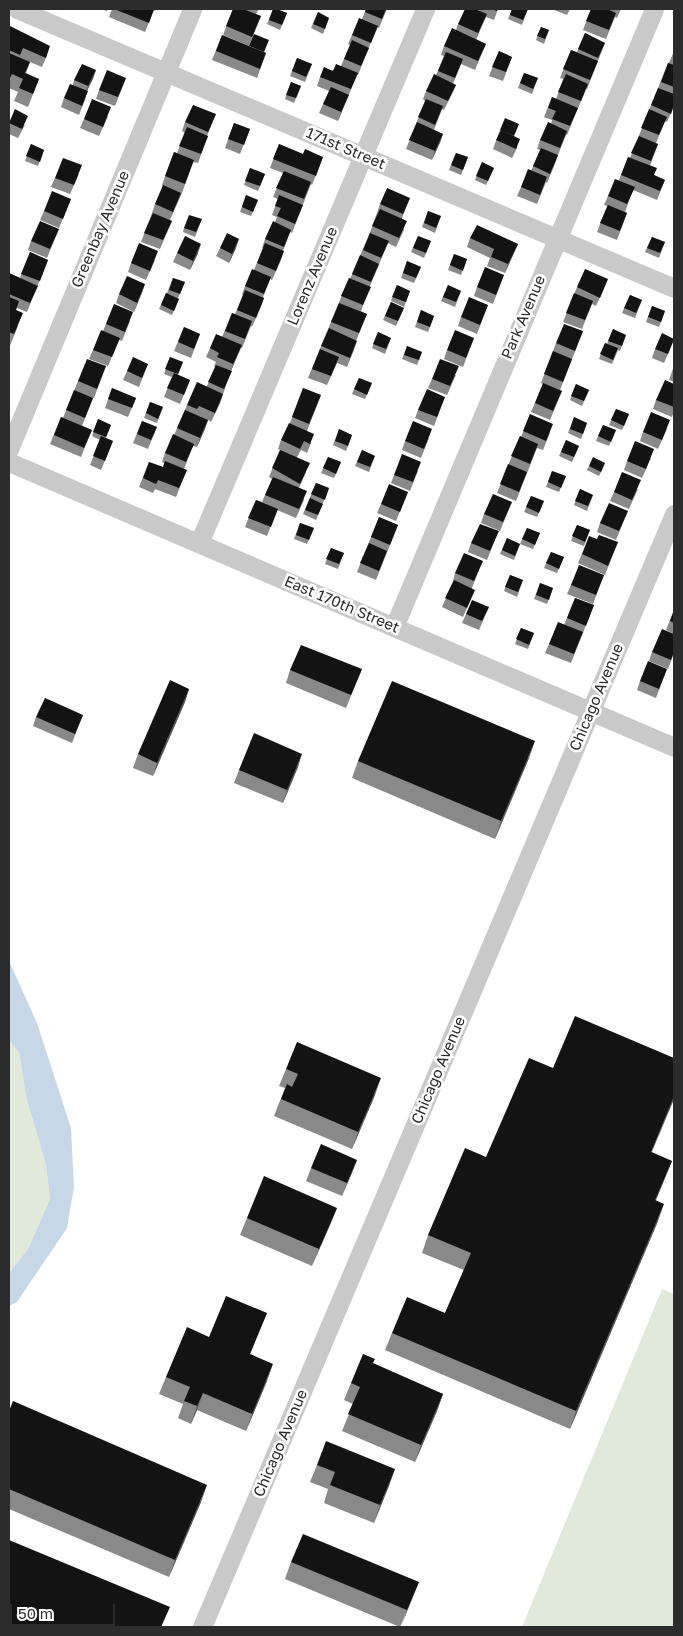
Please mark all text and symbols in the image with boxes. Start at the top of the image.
street label: 171st Street [304,123,388,173]
street label: Greenbay Avenue [67,168,133,290]
street label: Lorenz Avenue [283,224,341,328]
street label: Park Avenue [497,272,549,362]
street label: East 170th Street [282,572,402,636]
street label: Chicago Avenue [565,641,627,753]
street label: Chicago Avenue [407,1014,469,1126]
street label: Chicago Avenue [249,1387,311,1499]
scale bar [12,1594,118,1626]
text: 50 m [18,1604,53,1622]

